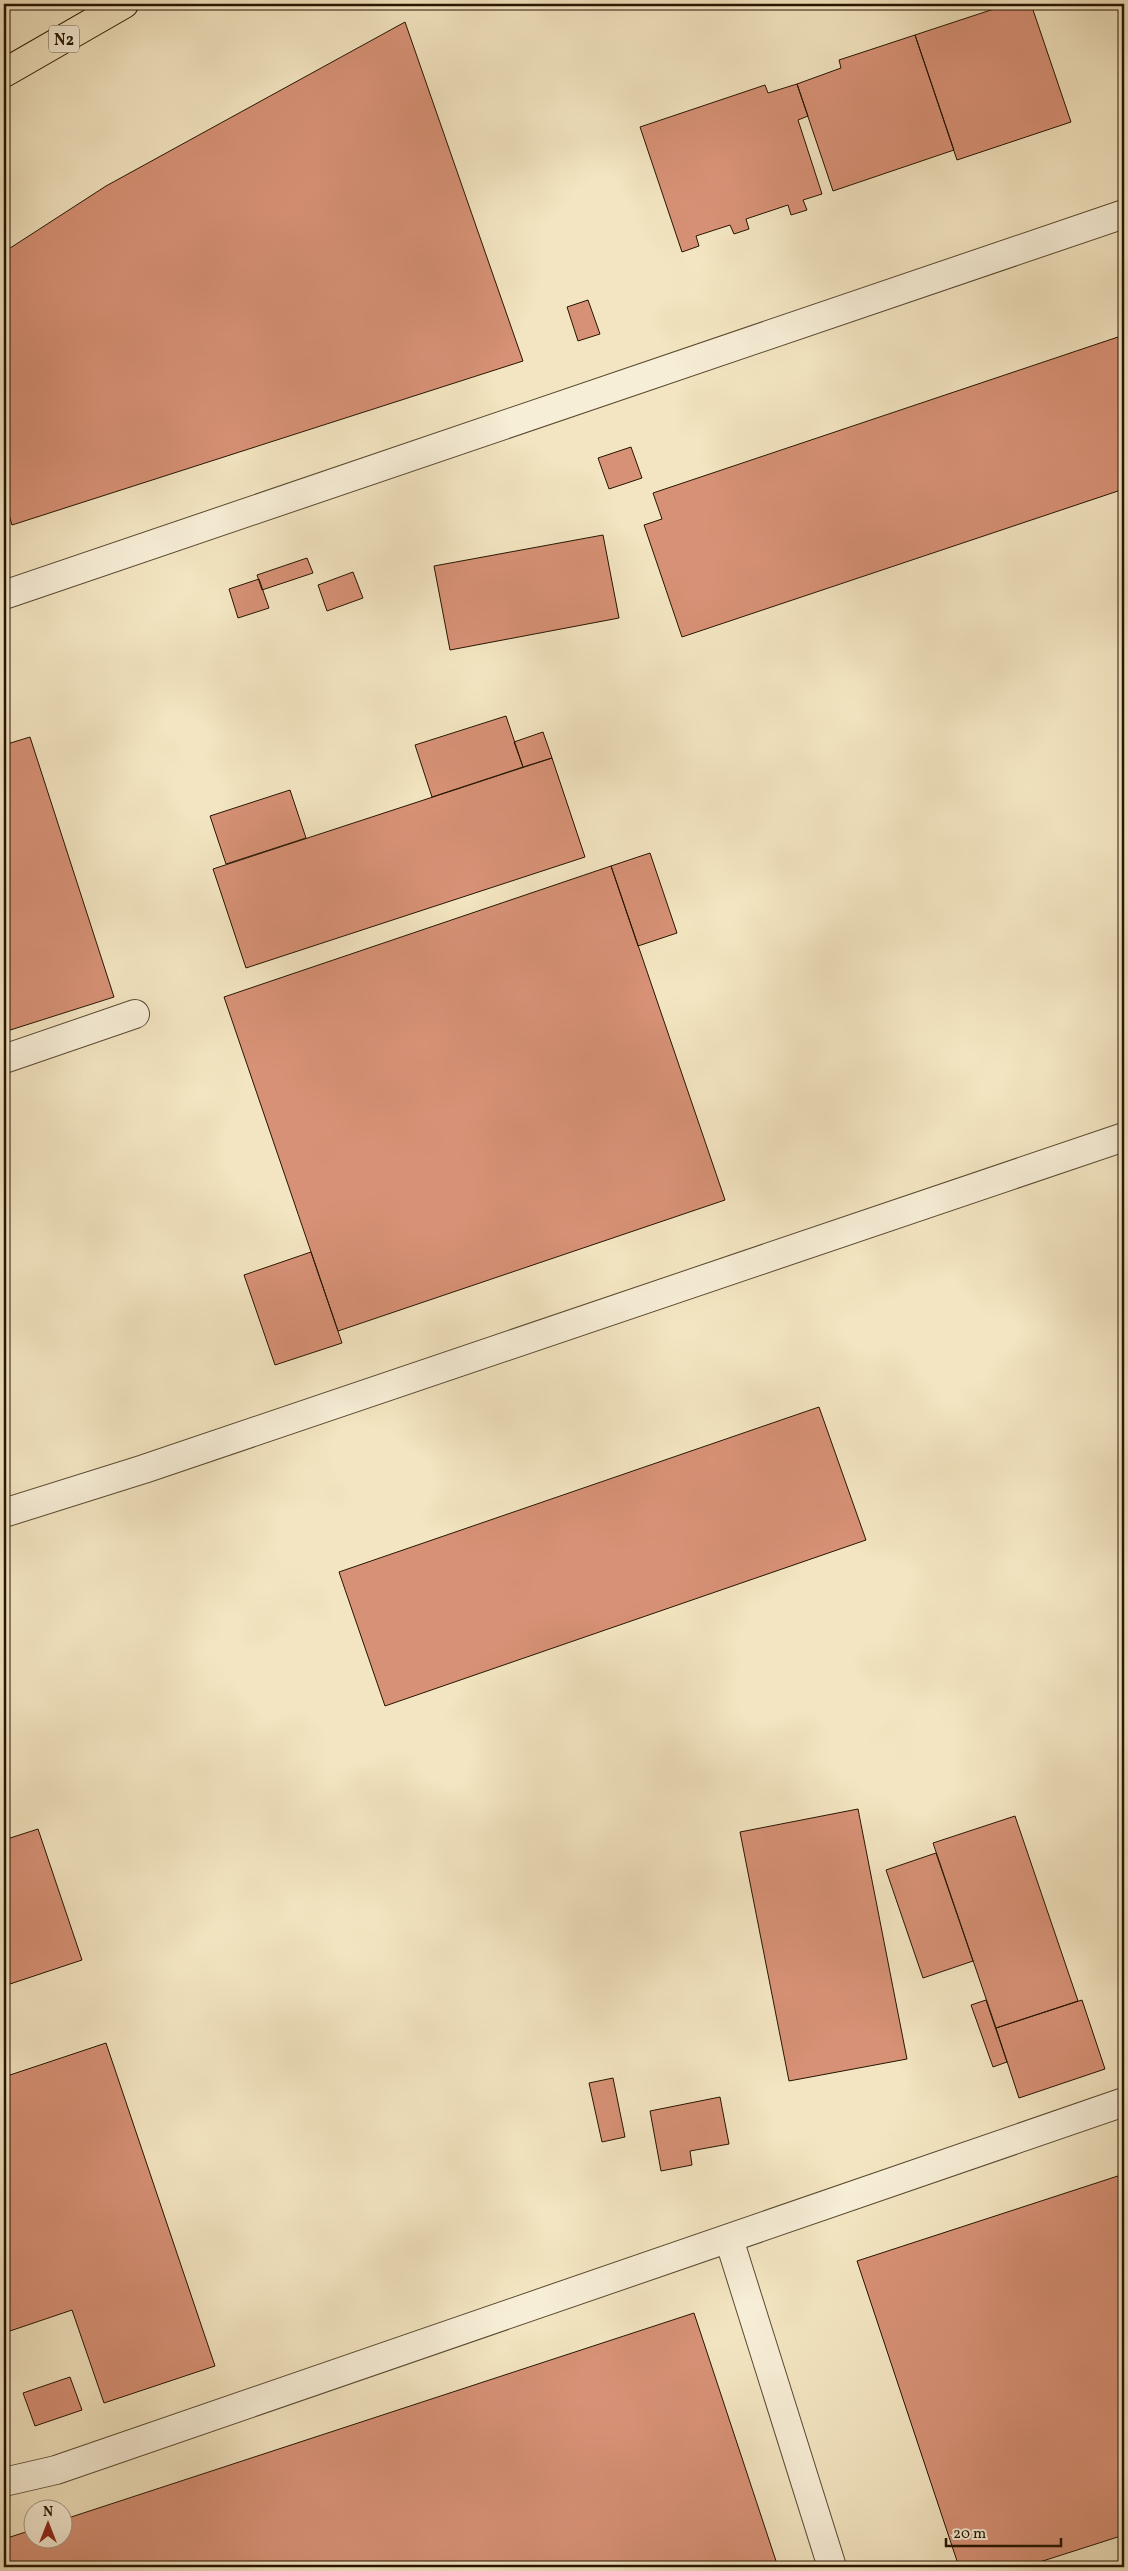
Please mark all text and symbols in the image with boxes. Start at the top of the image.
road number: N2 [49,26,79,52]
north arrow [22,2498,72,2548]
text: N [43,2503,53,2522]
scale bar [946,2516,1060,2548]
text: 20 m [953,2524,986,2545]

